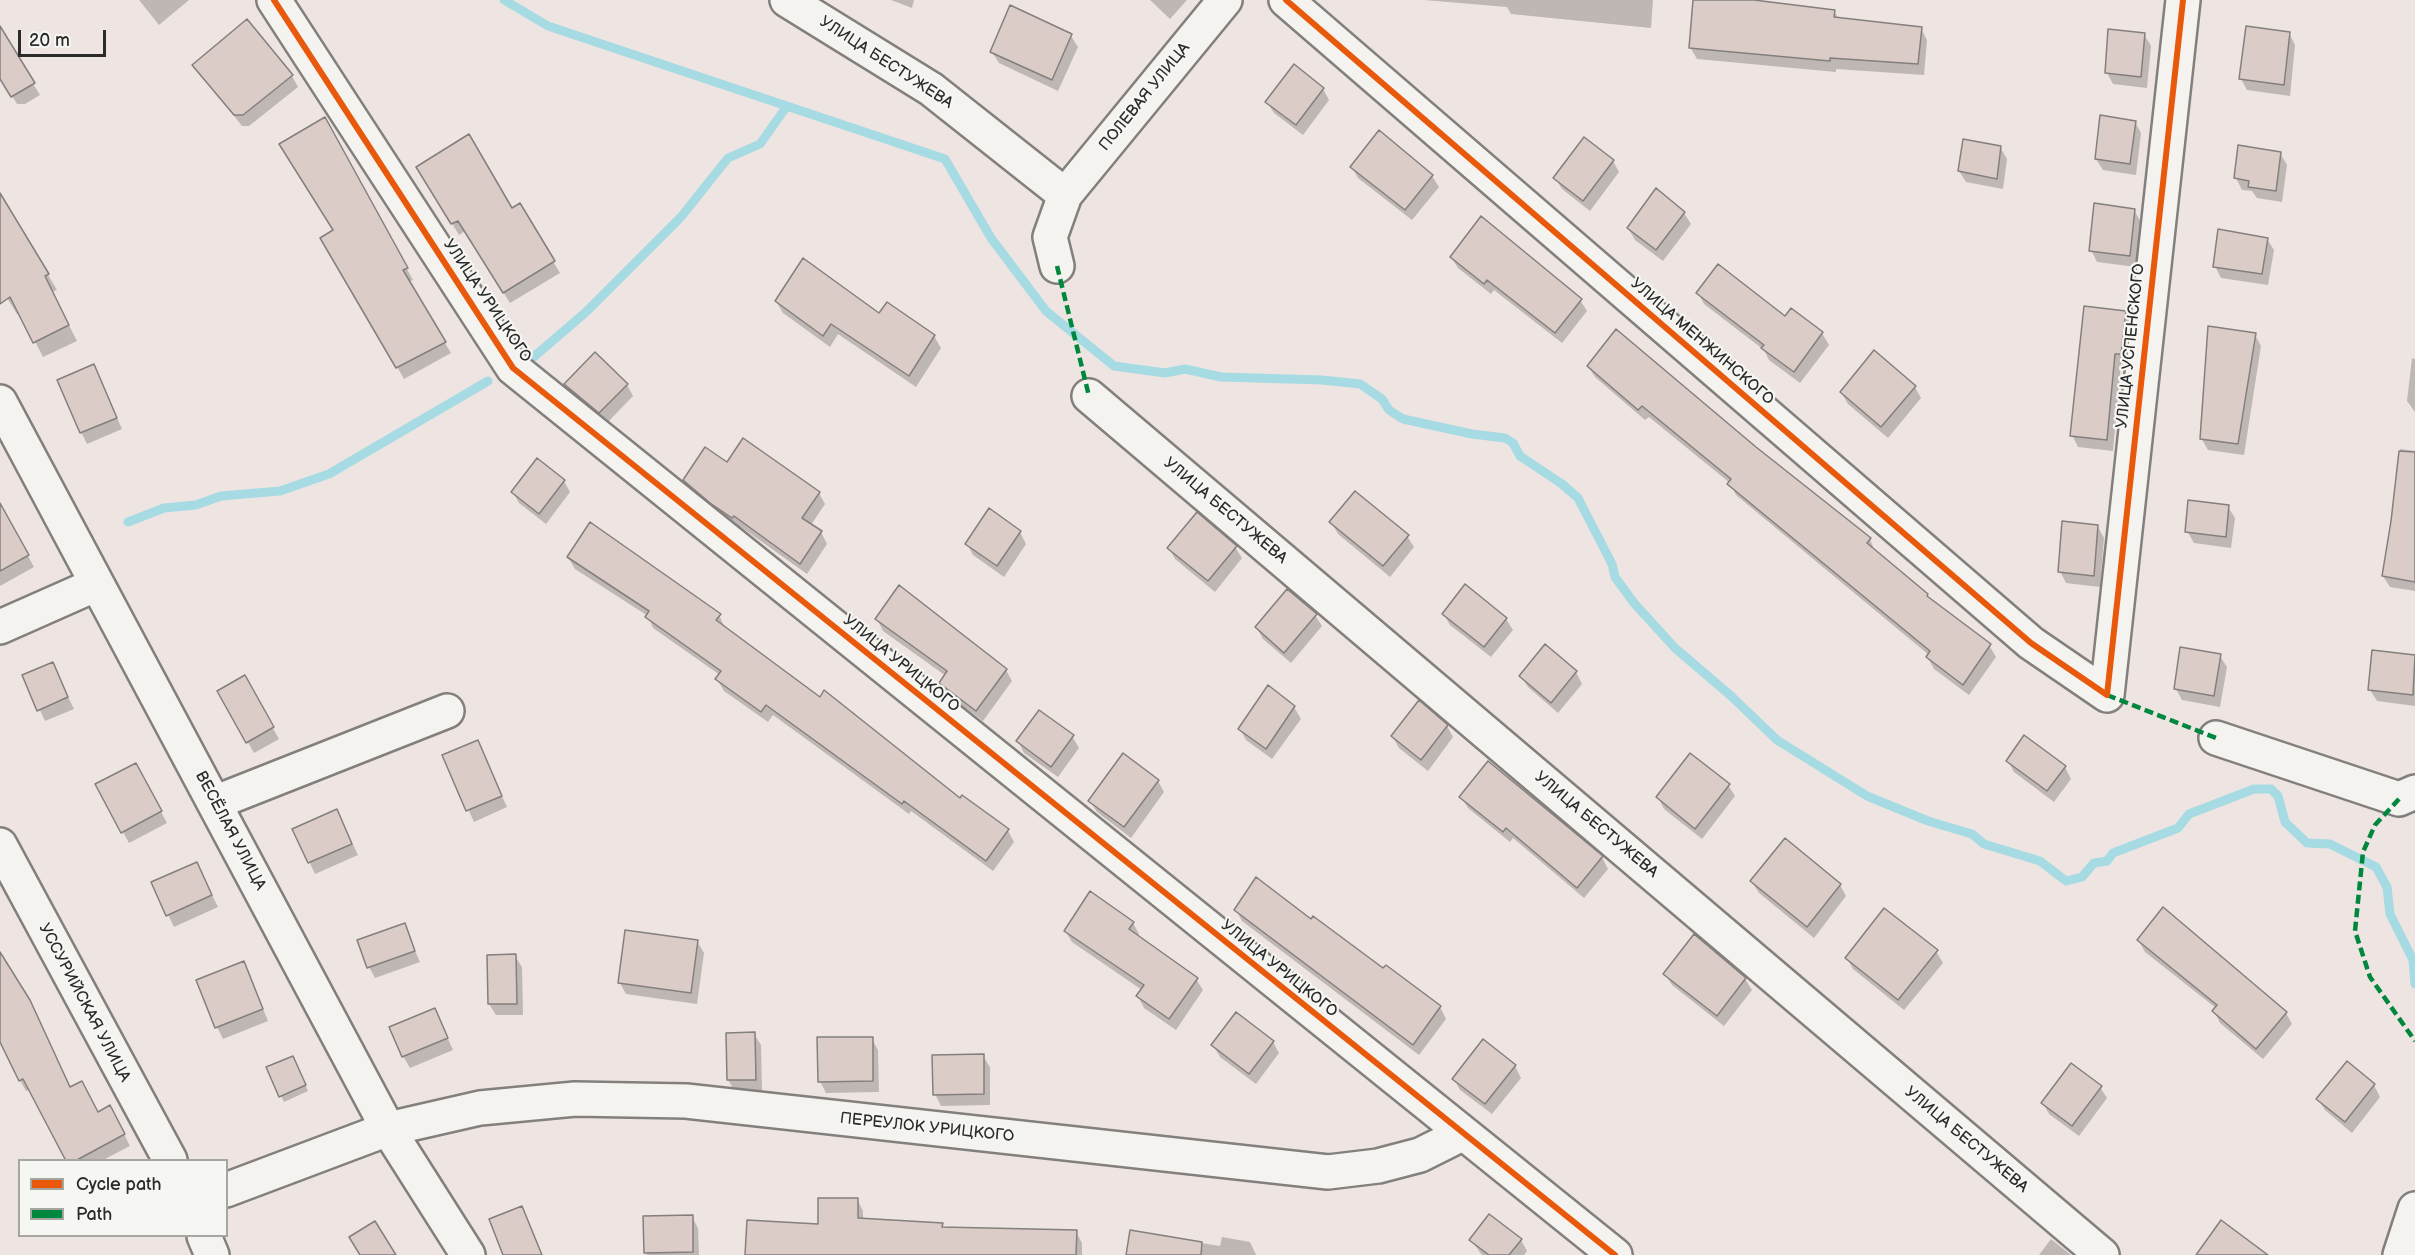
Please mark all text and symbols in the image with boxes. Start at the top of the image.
street label: УЛИЦА БЕСТУЖЕВА [816,13,956,113]
scale bar [21,18,110,56]
text: 20 m [29,30,70,51]
street label: ПОЛЕВАЯ УЛИЦА [1096,39,1194,155]
street label: УЛИЦА УРИЦКОГО [439,236,535,366]
street label: УЛИЦА УСПЕНСКОГО [2113,263,2149,429]
street label: УЛИЦА МЕНЖИНСКОГО [1626,274,1778,410]
street label: УЛИЦА БЕСТУЖЕВА [1159,454,1291,568]
street label: УЛИЦА УРИЦКОГО [839,611,963,717]
street label: ВЕСЁЛАЯ УЛИЦА [191,768,269,894]
street label: УЛИЦА БЕСТУЖЕВА [1530,768,1662,882]
street label: УЛИЦА УРИЦКОГО [1217,916,1341,1022]
street label: УССУРИЙСКАЯ УЛИЦА [34,920,134,1086]
street label: УЛИЦА БЕСТУЖЕВА [1900,1083,2032,1197]
street label: ПЕРЕУЛОК УРИЦКОГО [839,1109,1015,1147]
legend [18,1159,228,1237]
text: Cycle path [76,1174,162,1195]
text: Path [76,1204,112,1225]

